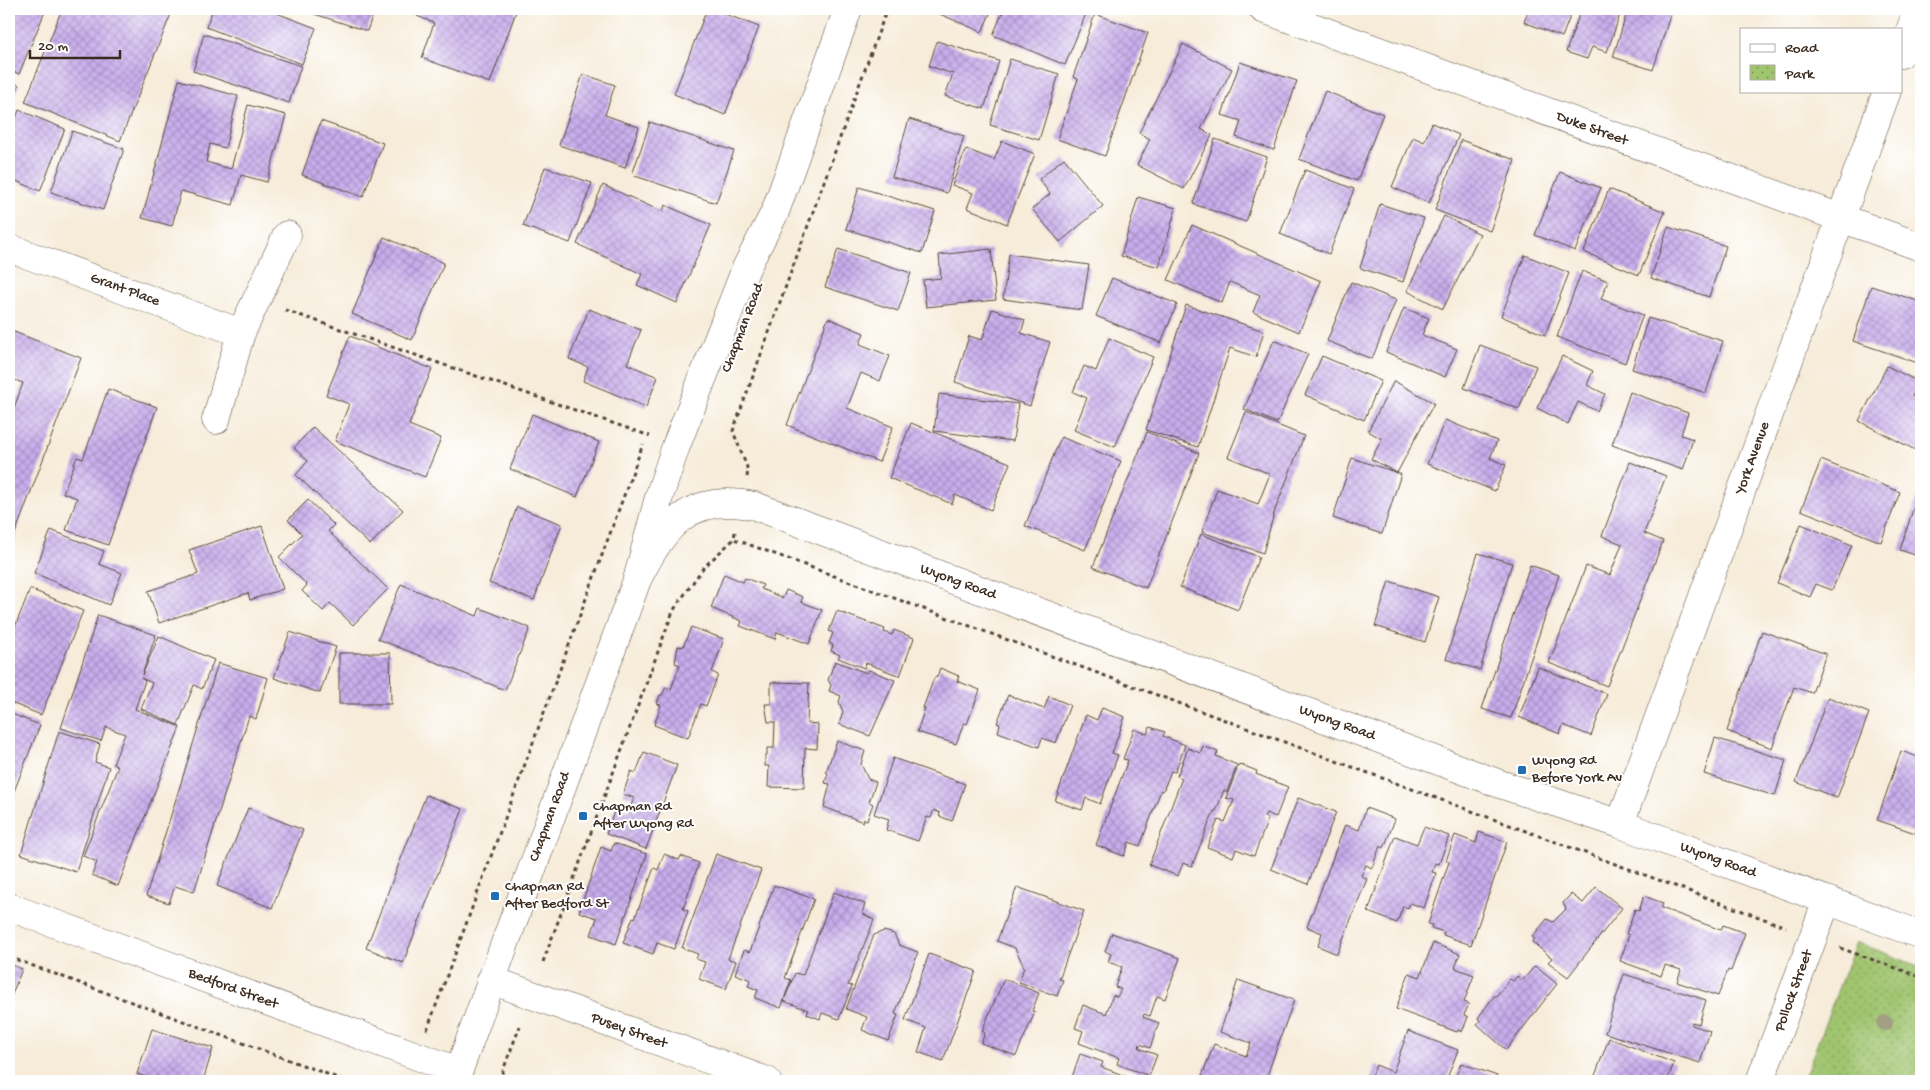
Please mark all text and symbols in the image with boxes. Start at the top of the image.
scale bar [30,28,120,60]
legend [1740,28,1902,92]
text: 20 m [38,38,68,56]
text: Road [1785,40,1819,58]
text: Park [1784,66,1815,84]
street label: Duke Street [1553,107,1632,151]
street label: Grant Place [88,269,162,311]
street label: Chapman Road [718,280,769,375]
street label: York Avenue [1731,419,1774,498]
street label: Wyong Road [917,560,1000,605]
street label: Wyong Road [1296,701,1379,746]
place label: Wyong Rd Before York Av [1531,752,1623,787]
marker: Wyong Rd Before York Av [1516,764,1528,776]
street label: Chapman Road [525,768,575,864]
place label: Chapman Rd After Wyong Rd [593,798,694,833]
marker: Chapman Rd After Wyong Rd [577,810,589,822]
street label: Wyong Road [1677,838,1760,883]
place label: Chapman Rd After Bedford St [505,878,610,913]
marker: Chapman Rd After Bedford St [489,890,501,902]
street label: Pollock Street [1771,946,1818,1035]
street label: Bedford Street [185,964,282,1014]
street label: Pusey Street [588,1009,671,1054]

